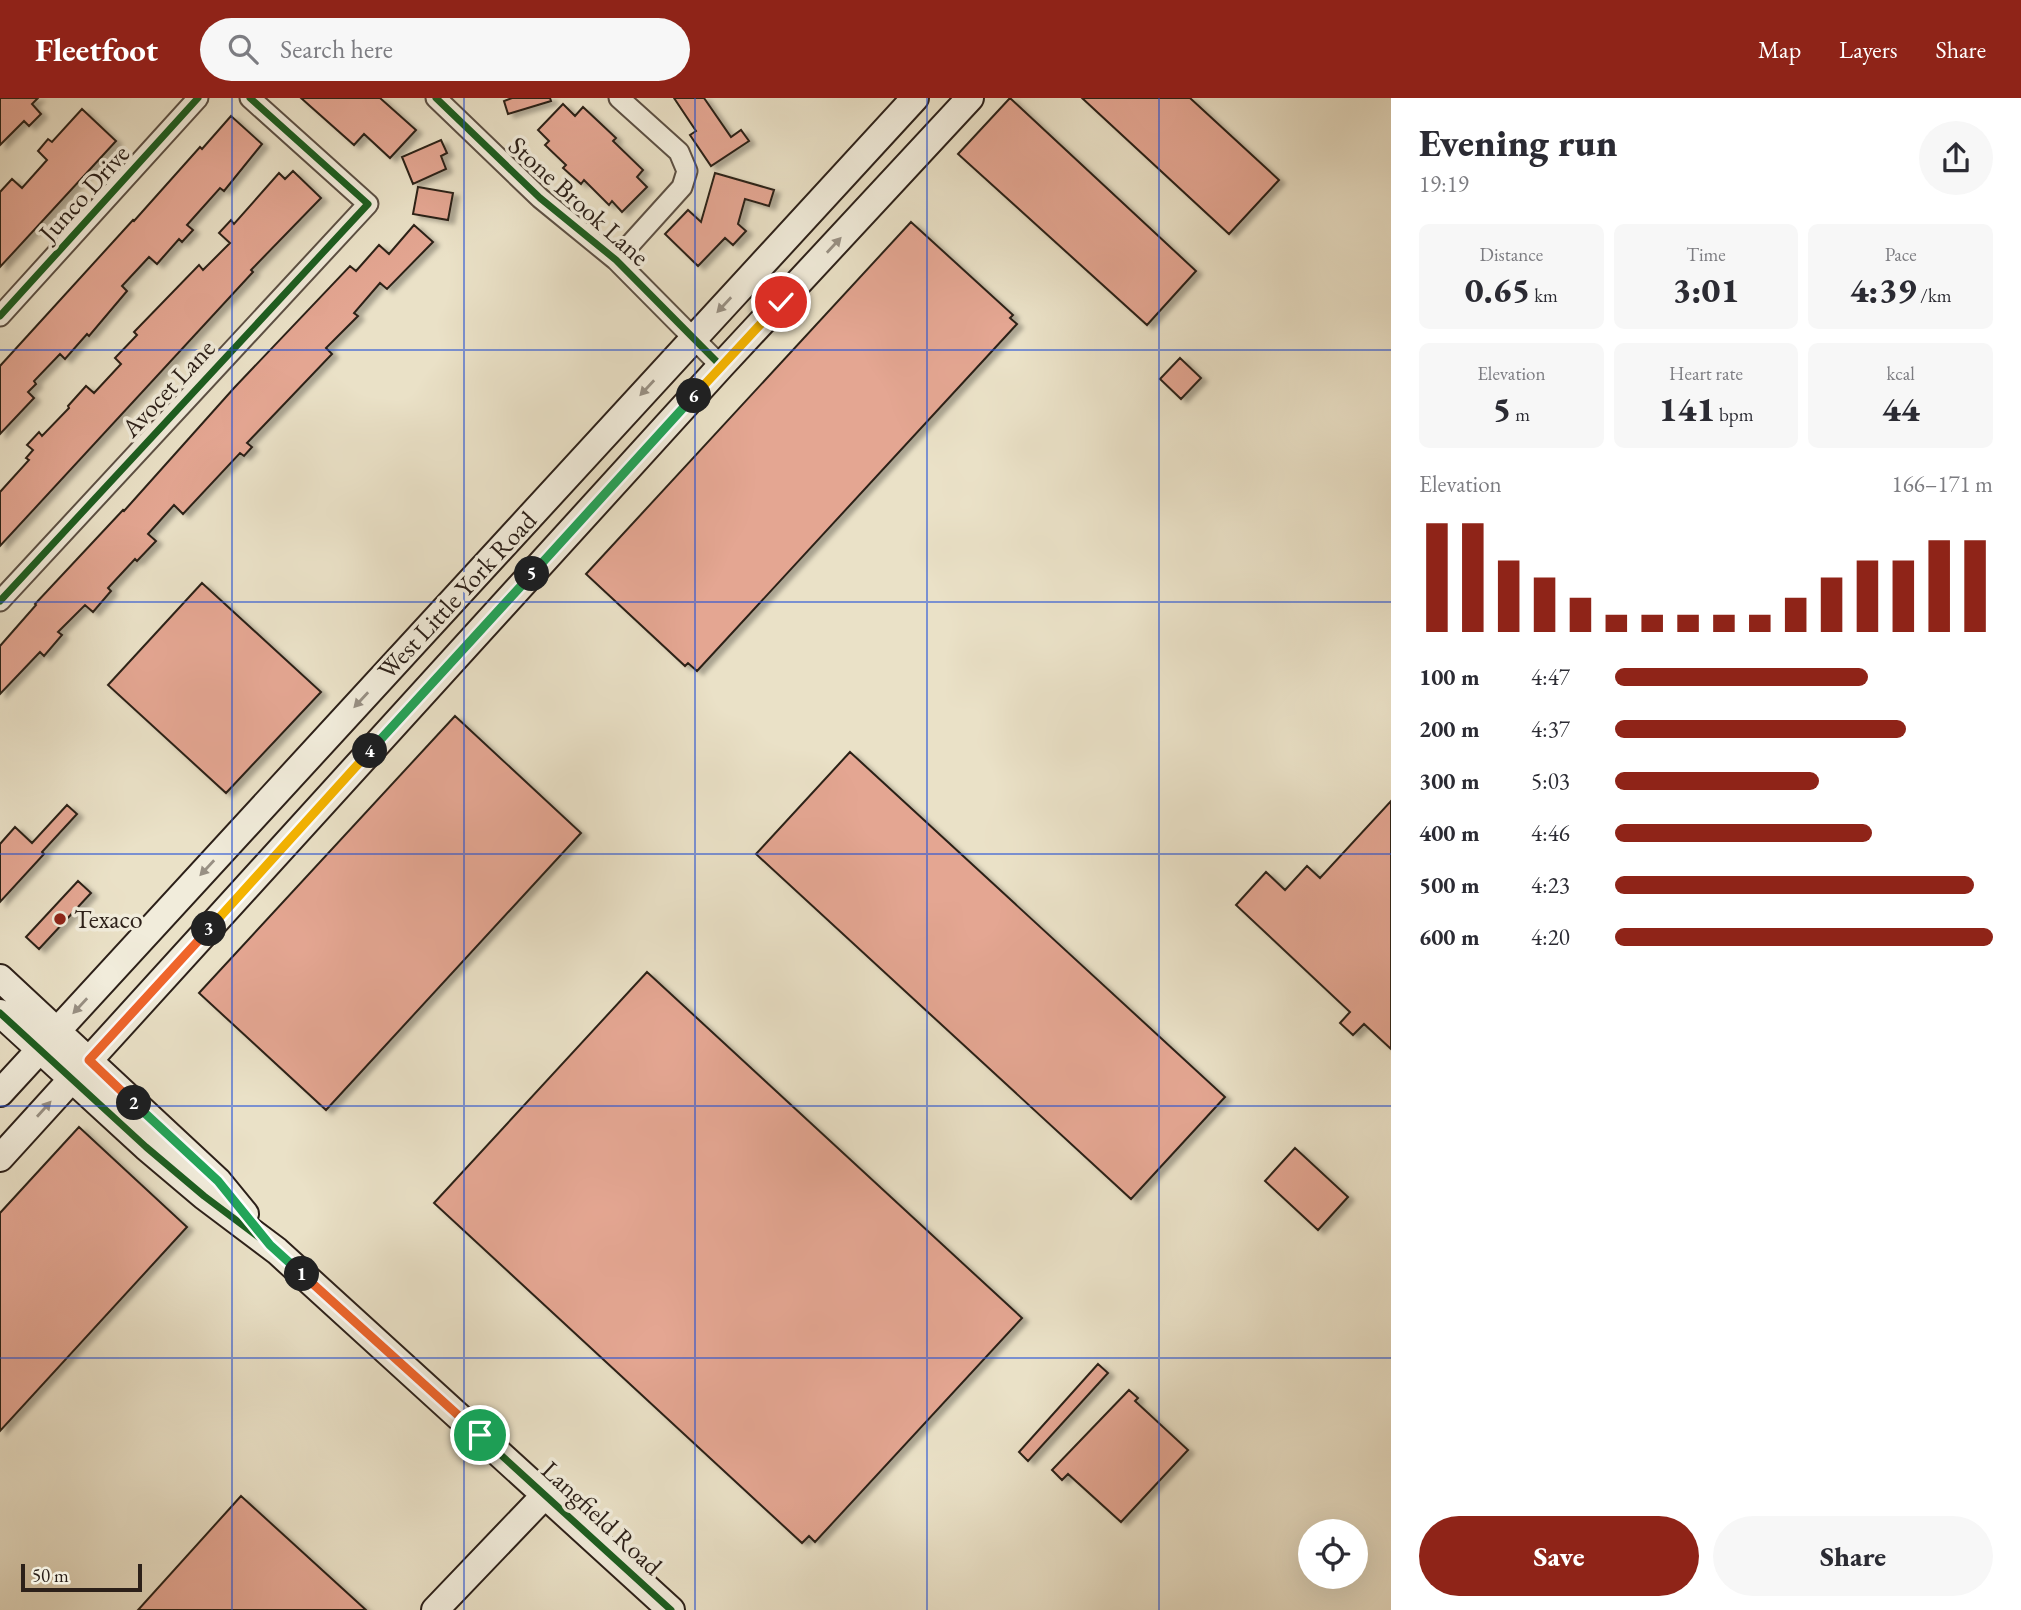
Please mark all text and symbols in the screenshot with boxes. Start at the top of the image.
search box [200,18,690,81]
text: Fleetfoot [35,28,158,71]
icon: search [224,30,262,68]
text: Search here [280,32,393,66]
text: Map [1758,34,1801,65]
text: Layers [1839,34,1898,65]
text: Share [1936,34,1986,65]
text: Evening run [1419,118,1617,167]
button: share [1919,121,1993,195]
street label: Stone Brook Lane [501,129,657,273]
street label: Junco Drive [30,137,137,250]
text: 19:19 [1419,169,1469,199]
one-way arrow [826,237,842,254]
text: Distance [1480,242,1543,267]
text: Time [1686,242,1726,267]
text: Pace [1885,242,1917,267]
text: 0.65 [1465,267,1530,312]
text: 3:01 [1673,267,1739,312]
text: 4:39 [1850,267,1917,312]
pin [751,272,811,332]
icon: check [762,283,800,321]
text: km [1530,283,1558,308]
text: /km [1917,283,1952,308]
one-way arrow [717,296,733,313]
street label: Avocet Lane [113,332,222,445]
text: Elevation [1477,361,1546,386]
text: Heart rate [1669,361,1743,386]
text: kcal [1886,361,1915,386]
pin: 6 [676,378,712,414]
one-way arrow [640,380,656,397]
text: 6 [688,383,699,408]
text: 5 [1493,386,1511,431]
text: 141 [1659,386,1715,431]
text: 44 [1882,386,1920,431]
text: m [1511,402,1530,427]
text: bpm [1715,402,1753,427]
text: Elevation [1419,469,1502,499]
text: 166–171 m [1892,469,1993,499]
street label: West Little York Road [370,503,544,686]
pin: 5 [514,556,550,592]
text: 5 [526,561,537,586]
text: 100 m [1419,662,1480,692]
text: 4:47 [1531,662,1570,692]
one-way arrow [353,691,369,709]
text: 200 m [1419,714,1480,744]
text: 4:37 [1531,714,1570,744]
pin: 4 [352,734,388,768]
text: 4 [364,738,375,763]
text: 300 m [1419,766,1480,796]
text: 5:03 [1531,766,1570,796]
text: 400 m [1419,818,1480,848]
text: 4:46 [1531,818,1570,848]
one-way arrow [199,859,215,877]
text: 500 m [1419,870,1480,900]
text: 4:23 [1531,870,1570,900]
place label: Texaco [74,902,143,936]
marker: Texaco [52,911,68,927]
pin: 3 [192,912,227,946]
text: 3 [203,916,214,941]
text: 600 m [1419,922,1480,952]
text: 4:20 [1531,922,1570,952]
one-way arrow [73,997,89,1014]
pin: 2 [116,1086,152,1121]
text: 2 [128,1090,139,1115]
one-way arrow [36,1101,52,1118]
pin: 1 [284,1256,320,1292]
text: 1 [296,1261,307,1286]
pin [450,1405,510,1465]
icon: arrive [461,1416,499,1454]
street label: Langfield Road [534,1453,670,1583]
button: Save [1419,1516,1699,1596]
button: Share [1713,1516,1993,1596]
map controls [1298,1519,1368,1589]
button: locate [1298,1519,1368,1589]
scale bar [21,1561,142,1593]
text: 50 m [32,1563,69,1588]

